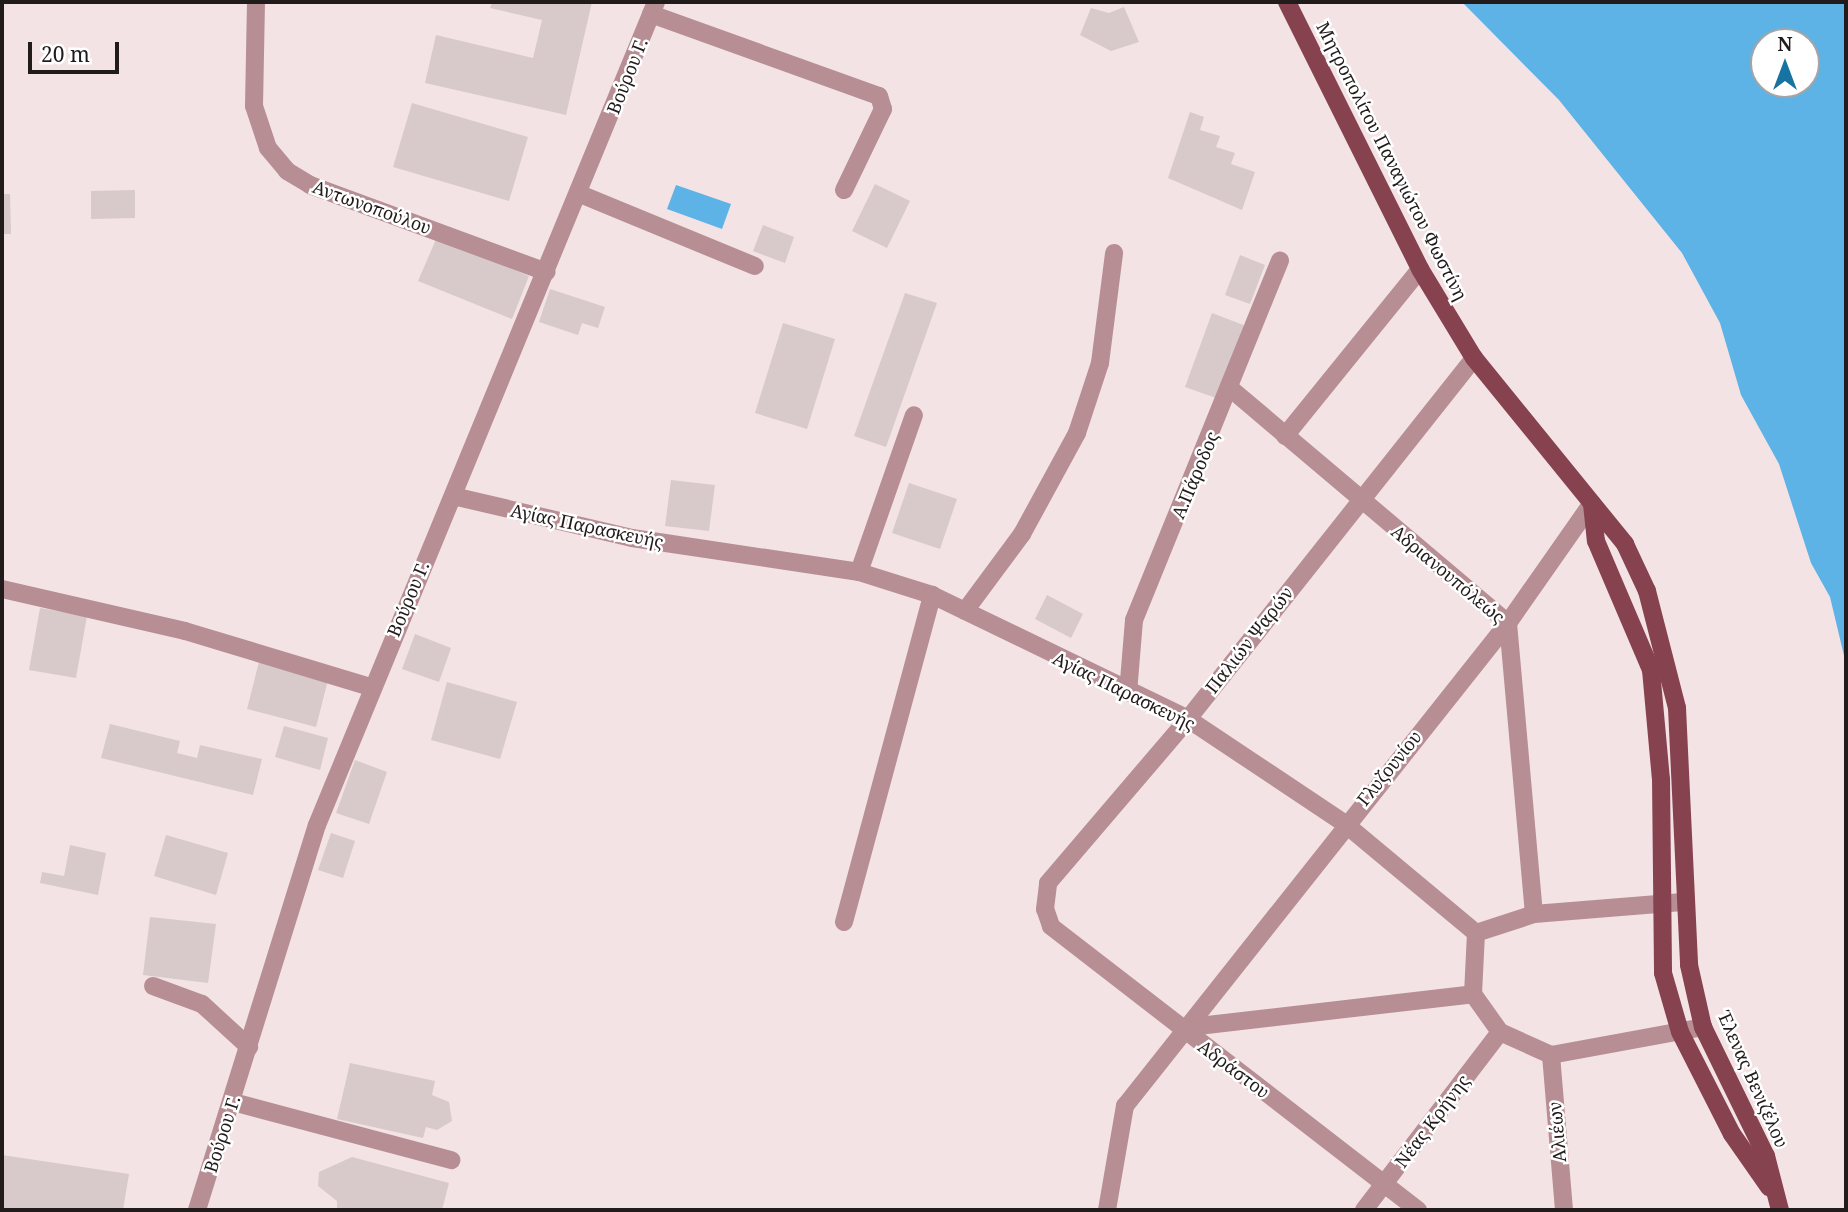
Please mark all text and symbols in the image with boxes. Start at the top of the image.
street label: Μητροπολίτου Παναγιώτου Φωστίνη [1312,18,1472,304]
scale bar [32,28,122,72]
north arrow [1750,28,1820,98]
text: N [1778,31,1792,57]
street label: Βούρου Γ. [602,35,652,117]
text: 20 m [41,40,90,68]
street label: Αντωνοπούλου [310,176,434,238]
street label: Α.Πάροδος [1167,428,1223,522]
street label: Αγίας Παρασκευής [509,499,665,553]
street label: Αδριανουπόλεώς [1387,520,1509,628]
street label: Βούρου Γ. [382,558,434,640]
street label: Παλιών Ψαρών [1201,582,1297,698]
street label: Αγίας Παρασκευής [1049,647,1199,735]
street label: Γλυζουνίου [1352,726,1426,810]
street label: Έλενας Βενιζέλου [1713,1007,1793,1151]
street label: Αδράστου [1194,1035,1274,1103]
street label: Νέας Κρήνης [1390,1070,1474,1172]
street label: Βούρου Γ. [199,1093,245,1175]
street label: Αλιέων [1544,1101,1570,1163]

